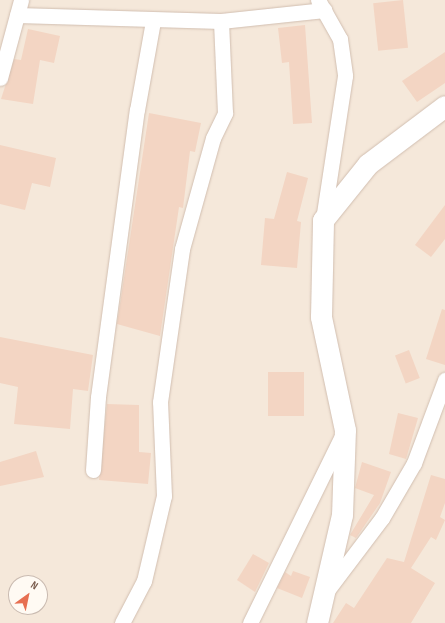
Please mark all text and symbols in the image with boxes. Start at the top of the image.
north arrow [8,575,48,615]
text: N [28,578,40,592]

